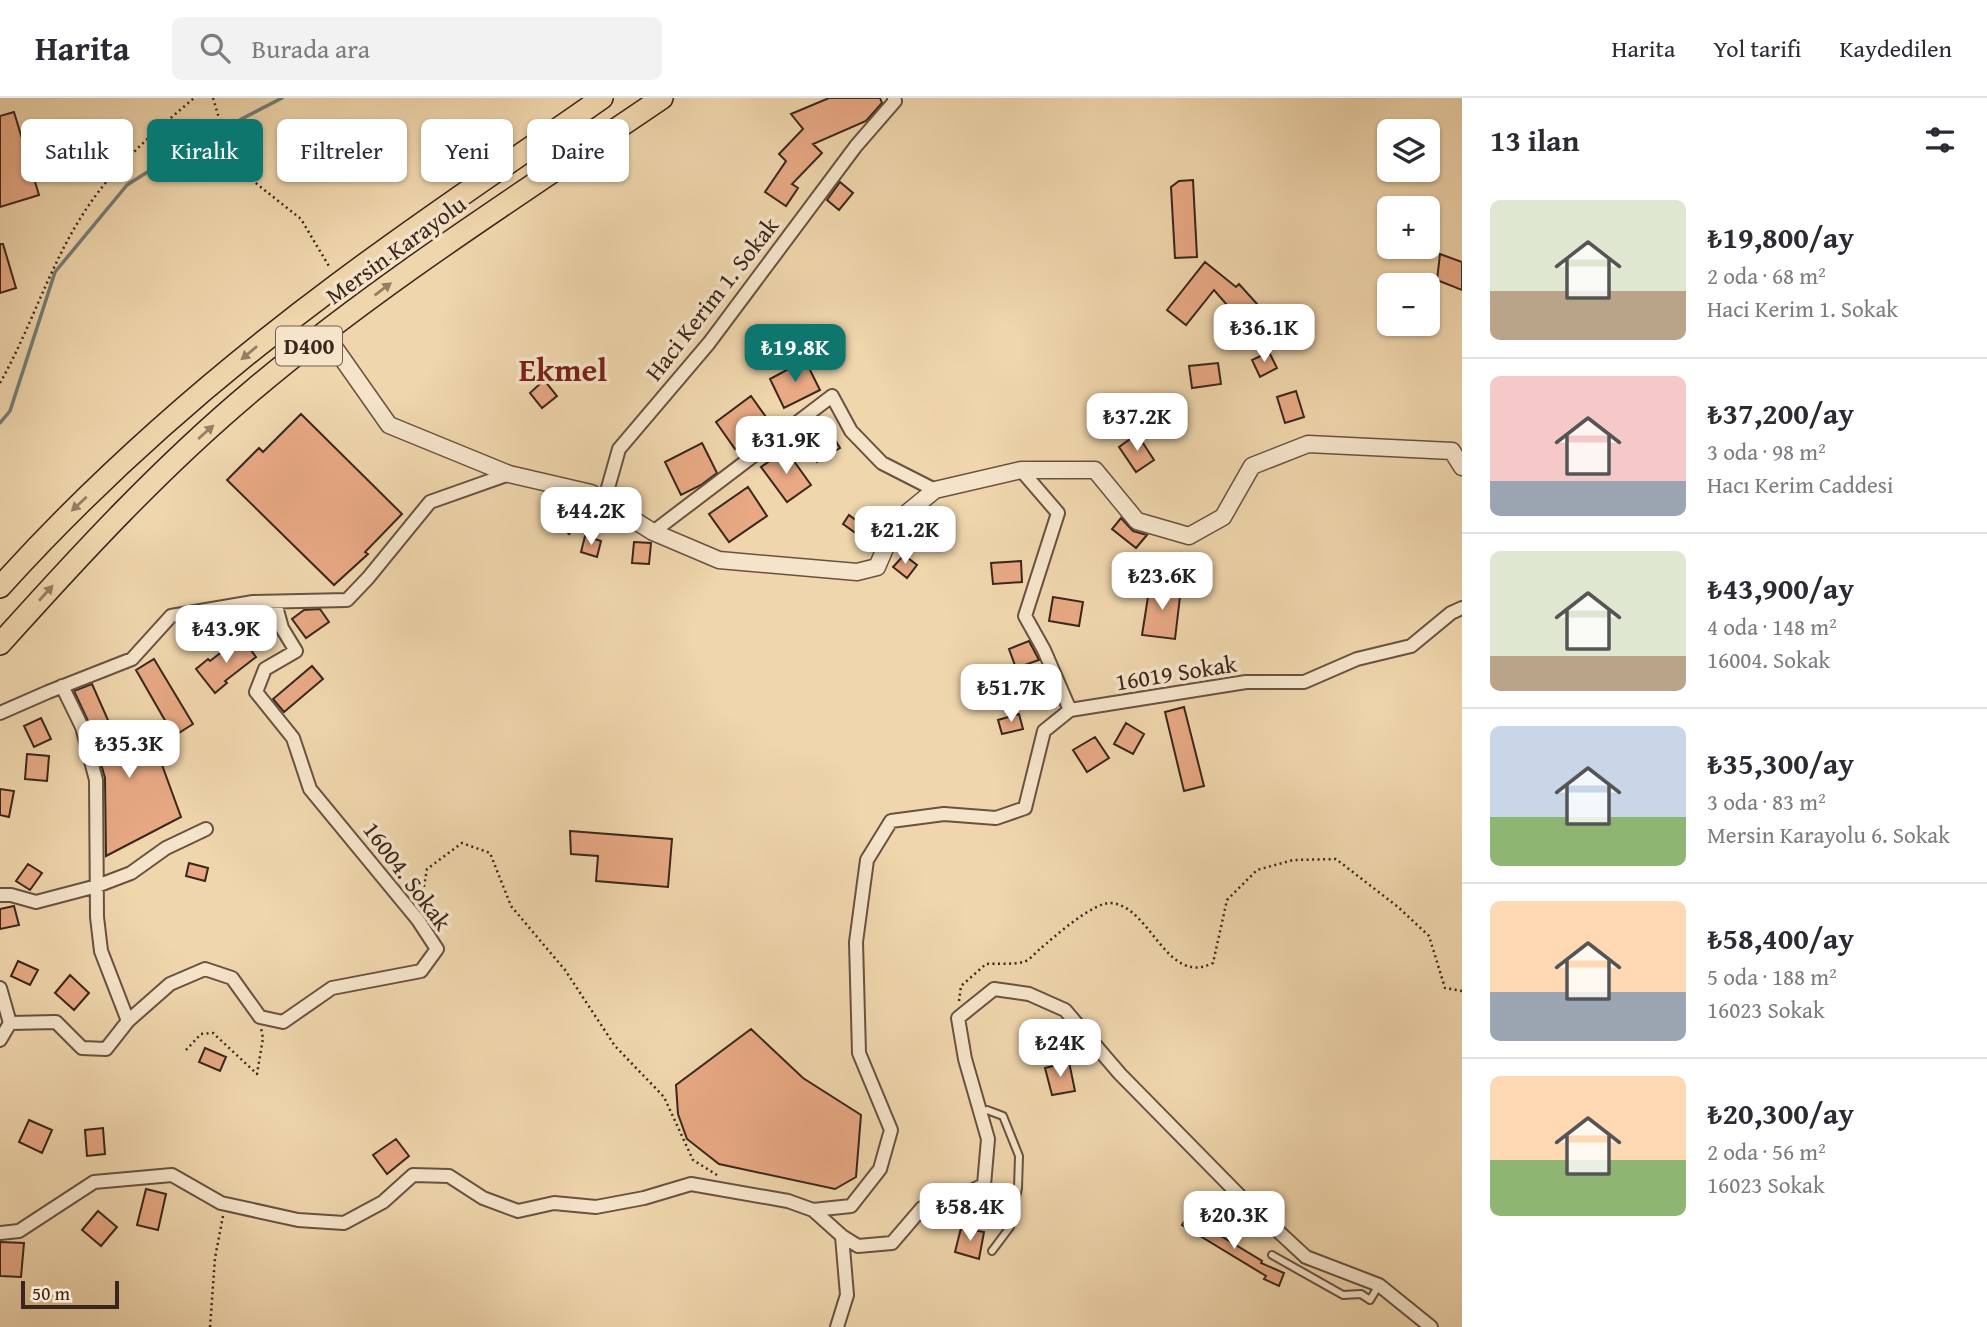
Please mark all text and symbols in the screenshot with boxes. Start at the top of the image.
search box [172,17,662,80]
text: Harita [35,24,130,72]
icon: search [196,29,234,67]
text: Burada ara [252,29,370,68]
text: Harita [1612,31,1675,66]
text: Yol tarifi [1713,31,1801,66]
text: Kaydedilen [1839,31,1952,66]
text: 13 ilan [1490,118,1579,162]
chip: Satılık [21,119,133,182]
chip: Kiralık [147,119,263,182]
chip: Filtreler [277,119,407,182]
chip: Yeni [421,119,513,182]
chip: Daire [527,119,629,182]
map controls [1377,119,1440,336]
button: layers [1377,119,1440,182]
icon: filters [1921,121,1959,159]
street label: Mersin Karayolu [318,187,473,312]
button: + [1377,196,1440,259]
street label: Haci Kerim 1. Sokak [636,209,787,388]
text: ₺19,800/ay [1707,215,1854,259]
icon: home [1546,228,1630,312]
text: 2 oda · 68 m² [1707,259,1826,292]
button: − [1377,273,1440,336]
one-way arrow [374,283,392,297]
text: Haci Kerim 1. Sokak [1707,292,1898,325]
pin: ₺36.1K [1207,304,1321,364]
text: ₺36.1K [1230,310,1298,343]
pin: ₺19.8K [738,324,852,384]
road number: D400 [276,327,342,366]
text: ₺19.8K [761,330,829,363]
one-way arrow [241,345,258,360]
district label: Ekmel [519,346,607,393]
text: ₺37,200/ay [1707,391,1854,435]
pin: ₺37.2K [1080,394,1194,453]
text: ₺37.2K [1103,399,1171,432]
icon: home [1546,404,1630,488]
pin: ₺31.9K [729,416,843,476]
text: ₺31.9K [752,422,820,455]
one-way arrow [197,424,215,440]
text: 3 oda · 98 m² [1707,435,1826,468]
text: Hacı Kerim Caddesi [1707,468,1893,501]
pin: ₺44.2K [534,488,648,547]
text: ₺44.2K [557,493,625,526]
one-way arrow [71,496,88,512]
pin: ₺21.2K [848,506,962,566]
text: ₺21.2K [871,512,939,545]
pin: ₺23.6K [1105,552,1219,612]
text: ₺23.6K [1128,558,1196,591]
text: ₺43,900/ay [1707,566,1854,610]
icon: home [1546,579,1630,663]
one-way arrow [37,585,53,602]
pin: ₺43.9K [169,606,283,665]
text: 4 oda · 148 m² [1707,610,1837,643]
text: ₺43.9K [192,611,260,644]
text: 16004. Sokak [1707,643,1830,676]
street label: 16019 Sokak [1113,645,1240,699]
pin: ₺51.7K [954,664,1068,724]
text: ₺51.7K [977,670,1045,703]
pin: ₺35.3K [72,720,186,780]
text: ₺35.3K [95,726,163,759]
text: ₺35,300/ay [1707,741,1854,785]
icon: home [1546,754,1630,838]
text: 3 oda · 83 m² [1707,785,1826,818]
street label: 16004. Sokak [355,814,461,938]
text: Mersin Karayolu 6. Sokak [1707,818,1950,851]
text: ₺58,400/ay [1707,916,1854,960]
icon: home [1546,929,1630,1013]
text: 5 oda · 188 m² [1707,960,1837,993]
text: 16023 Sokak [1707,993,1825,1026]
pin: ₺24K [1019,1020,1101,1079]
text: ₺24K [1035,1025,1085,1058]
text: ₺20,300/ay [1707,1091,1854,1135]
icon: home [1546,1104,1630,1188]
text: 2 oda · 56 m² [1707,1135,1826,1168]
text: 16023 Sokak [1707,1168,1825,1201]
pin: ₺58.4K [913,1184,1027,1243]
text: ₺58.4K [936,1189,1004,1222]
pin: ₺20.3K [1177,1192,1291,1251]
text: ₺20.3K [1200,1197,1268,1230]
scale bar [21,1278,119,1310]
text: 50 m [32,1279,70,1307]

